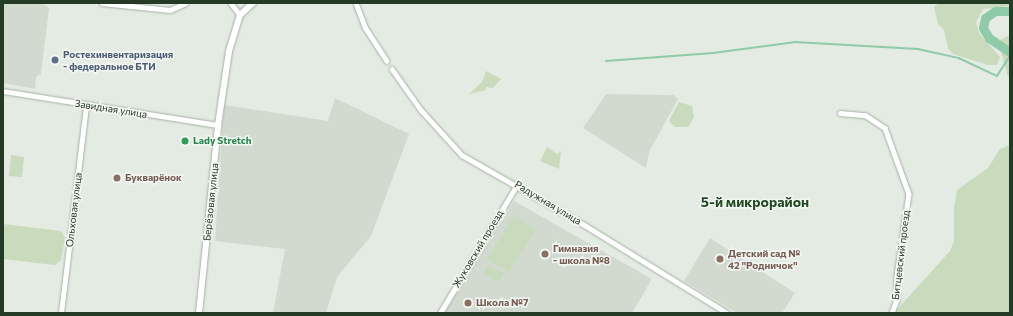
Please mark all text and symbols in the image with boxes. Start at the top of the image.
place label: Ростехинвентаризация - федеральное БТИ [63,48,173,72]
marker: Ростехинвентаризация - федеральное БТИ [50,55,60,65]
street label: Завидная улица [74,97,148,121]
place label: Lady Stretch [193,135,251,147]
marker: Lady Stretch [180,136,190,146]
street label: Берёзовая улица [201,162,221,242]
street label: Ольховая улица [63,172,85,248]
place label: Букварёнок [125,172,182,184]
marker: Букварёнок [112,173,122,183]
street label: Радужная улица [512,178,584,228]
district label: 5-й микрорайон [701,194,809,210]
street label: Жуковский проезд [450,208,506,290]
street label: Битцевский проезд [890,209,912,301]
place label: Гимназия - школа №8 [553,242,610,266]
place label: Детский сад № 42 "Родничок" [728,247,800,270]
marker: Гимназия - школа №8 [540,249,550,259]
marker: Детский сад № 42 "Родничок" [715,254,725,264]
place label: Школа №7 [476,297,528,309]
marker: Школа №7 [463,298,473,308]

